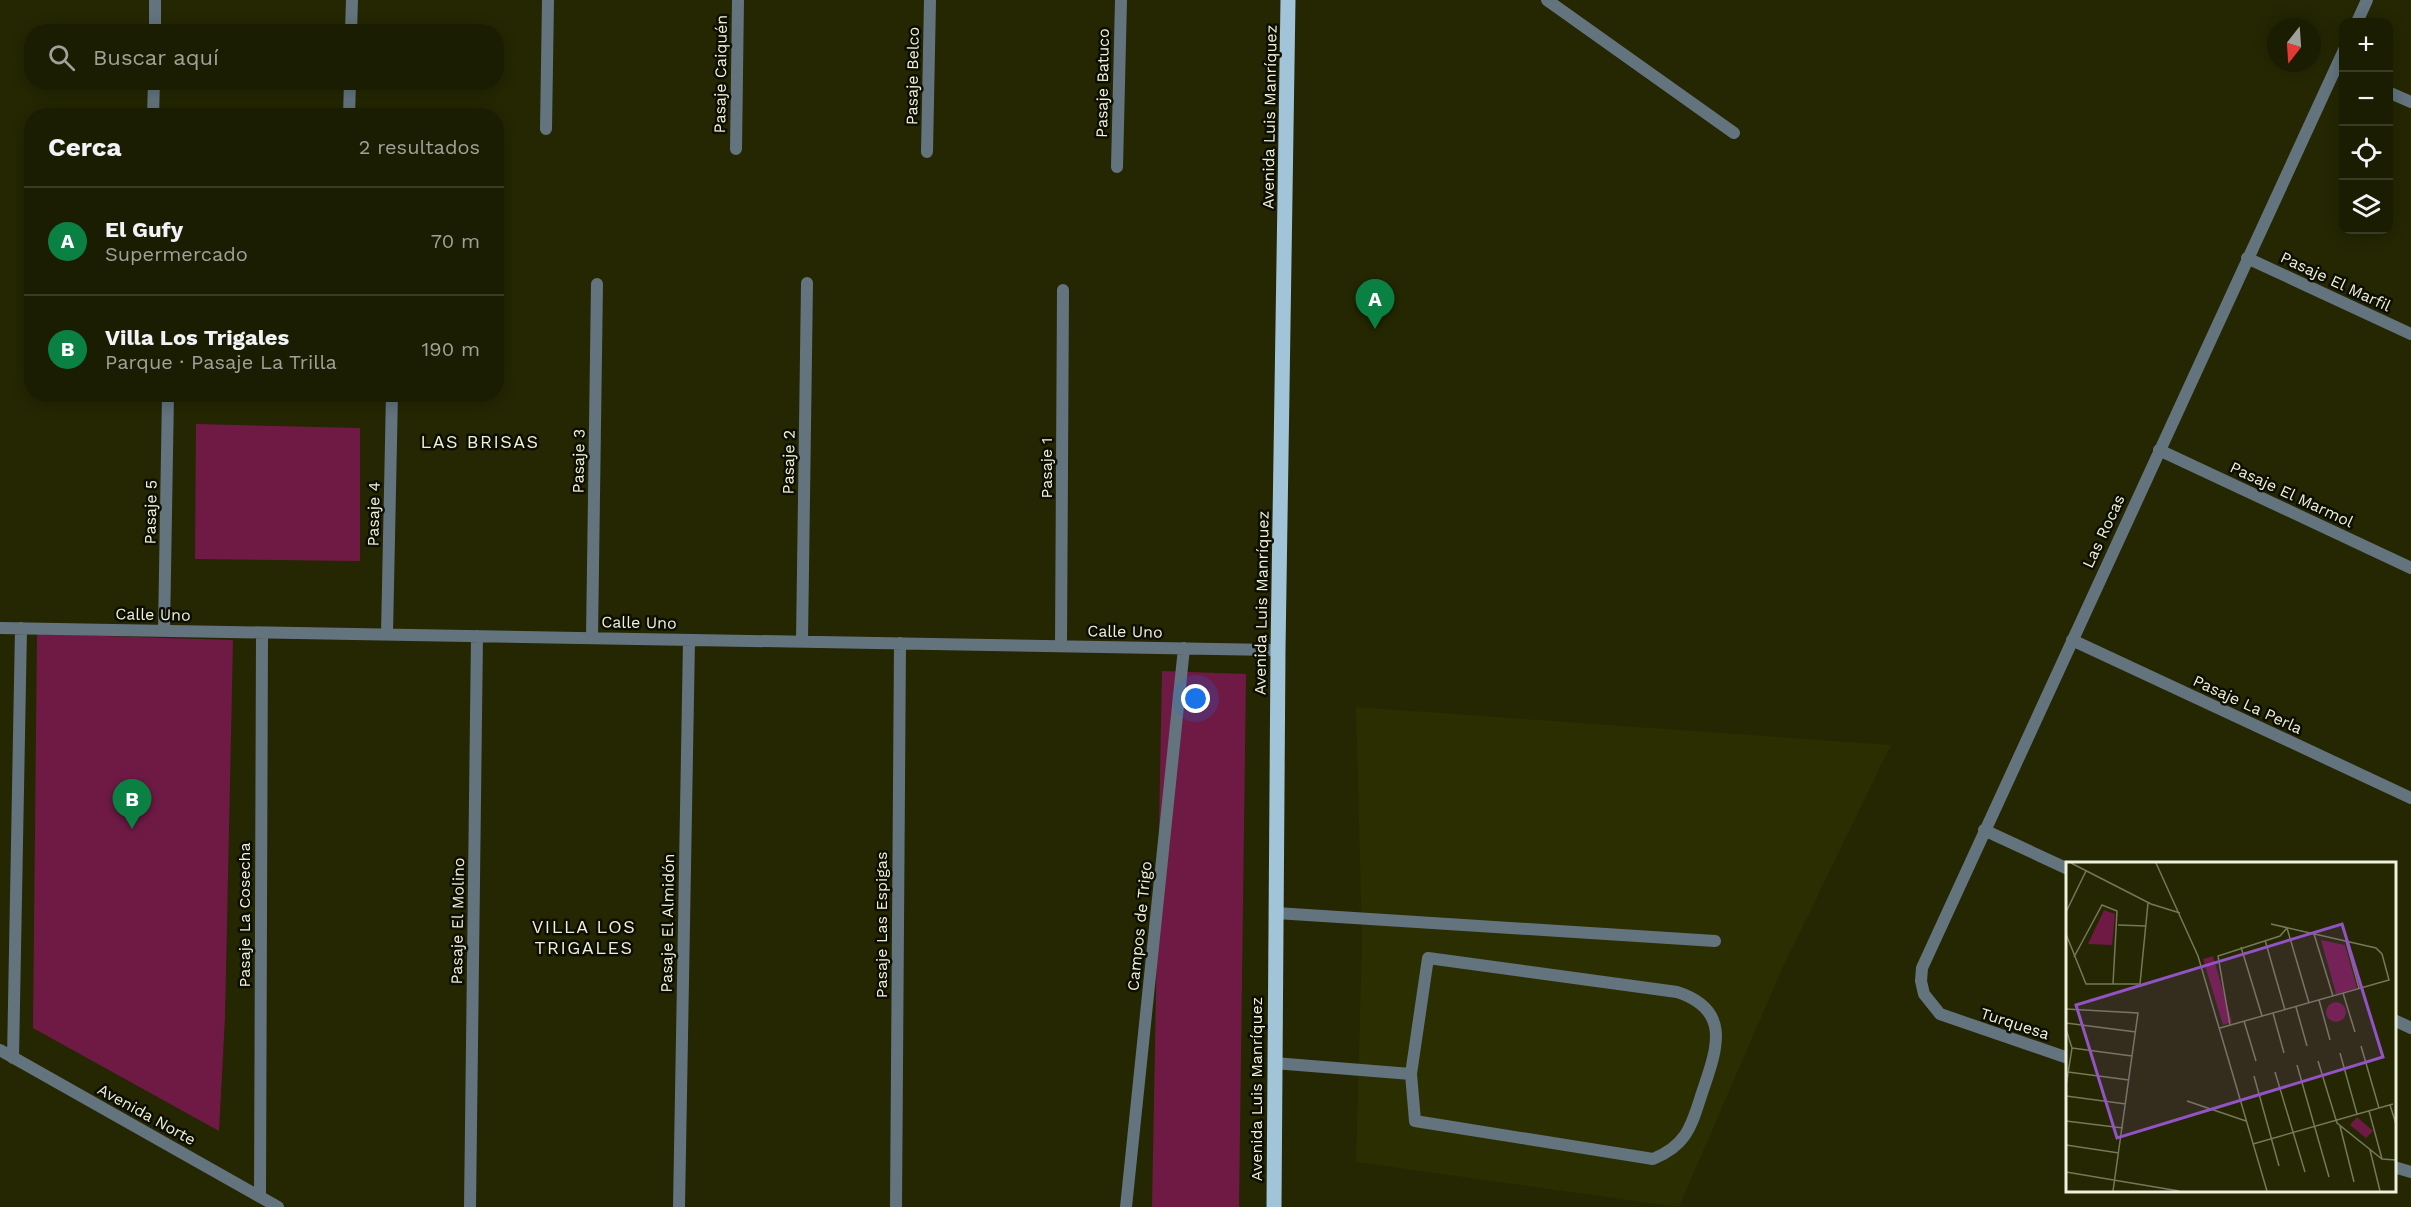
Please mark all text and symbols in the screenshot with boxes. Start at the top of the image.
street label: Pasaje Caiquén [710,15,731,133]
north arrow [2267,18,2321,72]
map controls [2339,18,2393,234]
button: + [2339,18,2393,72]
search box [24,24,504,90]
street label: Avenida Luis Manríquez [1258,25,1281,209]
street label: Pasaje Belco [902,27,923,125]
street label: Pasaje Batuco [1092,28,1113,138]
icon: search [45,41,78,74]
text: Buscar aquí [93,45,219,70]
button: − [2339,72,2393,126]
button: locate [2339,126,2393,180]
text: Cerca [48,132,122,162]
text: 2 resultados [359,135,480,159]
button: layers [2339,180,2393,234]
text: El Gufy [105,217,183,242]
text: A [61,229,74,253]
text: 70 m [431,229,480,253]
text: Supermercado [105,242,248,266]
street label: Pasaje El Marfil [2277,248,2394,315]
pin: A [1356,280,1394,329]
text: Villa Los Trigales [105,325,289,350]
text: B [61,337,74,361]
text: 190 m [422,337,480,361]
text: Parque · Pasaje La Trilla [105,350,337,374]
street label: Pasaje 3 [568,429,589,493]
street label: Pasaje 2 [778,430,799,494]
district label: LAS BRISAS [421,431,539,452]
street label: Pasaje 1 [1037,437,1056,499]
street label: Pasaje El Marmol [2227,457,2357,531]
street label: Pasaje 5 [140,480,161,544]
street label: Pasaje 4 [363,481,384,547]
street label: Las Rocas [2078,491,2129,571]
street label: Avenida Luis Manríquez [1250,511,1273,695]
street label: Calle Uno [115,604,191,625]
street label: Calle Uno [601,612,677,633]
street label: Calle Uno [1087,621,1163,642]
street label: Pasaje La Perla [2190,671,2305,738]
your location [1181,684,1210,713]
pin: B [112,780,152,829]
street label: Pasaje La Cosecha [235,842,254,988]
street label: Pasaje Las Espigas [872,852,891,998]
street label: Pasaje El Almidón [657,853,678,993]
street label: Pasaje El Molino [447,857,468,985]
street label: Campos de Trigo [1123,860,1156,992]
inset map [2066,862,2396,1192]
district label: VILLA LOS TRIGALES [532,916,636,958]
street label: Avenida Luis Manríquez [1247,997,1266,1181]
street label: Turquesa [1978,1003,2052,1044]
street label: Avenida Norte [94,1080,199,1149]

